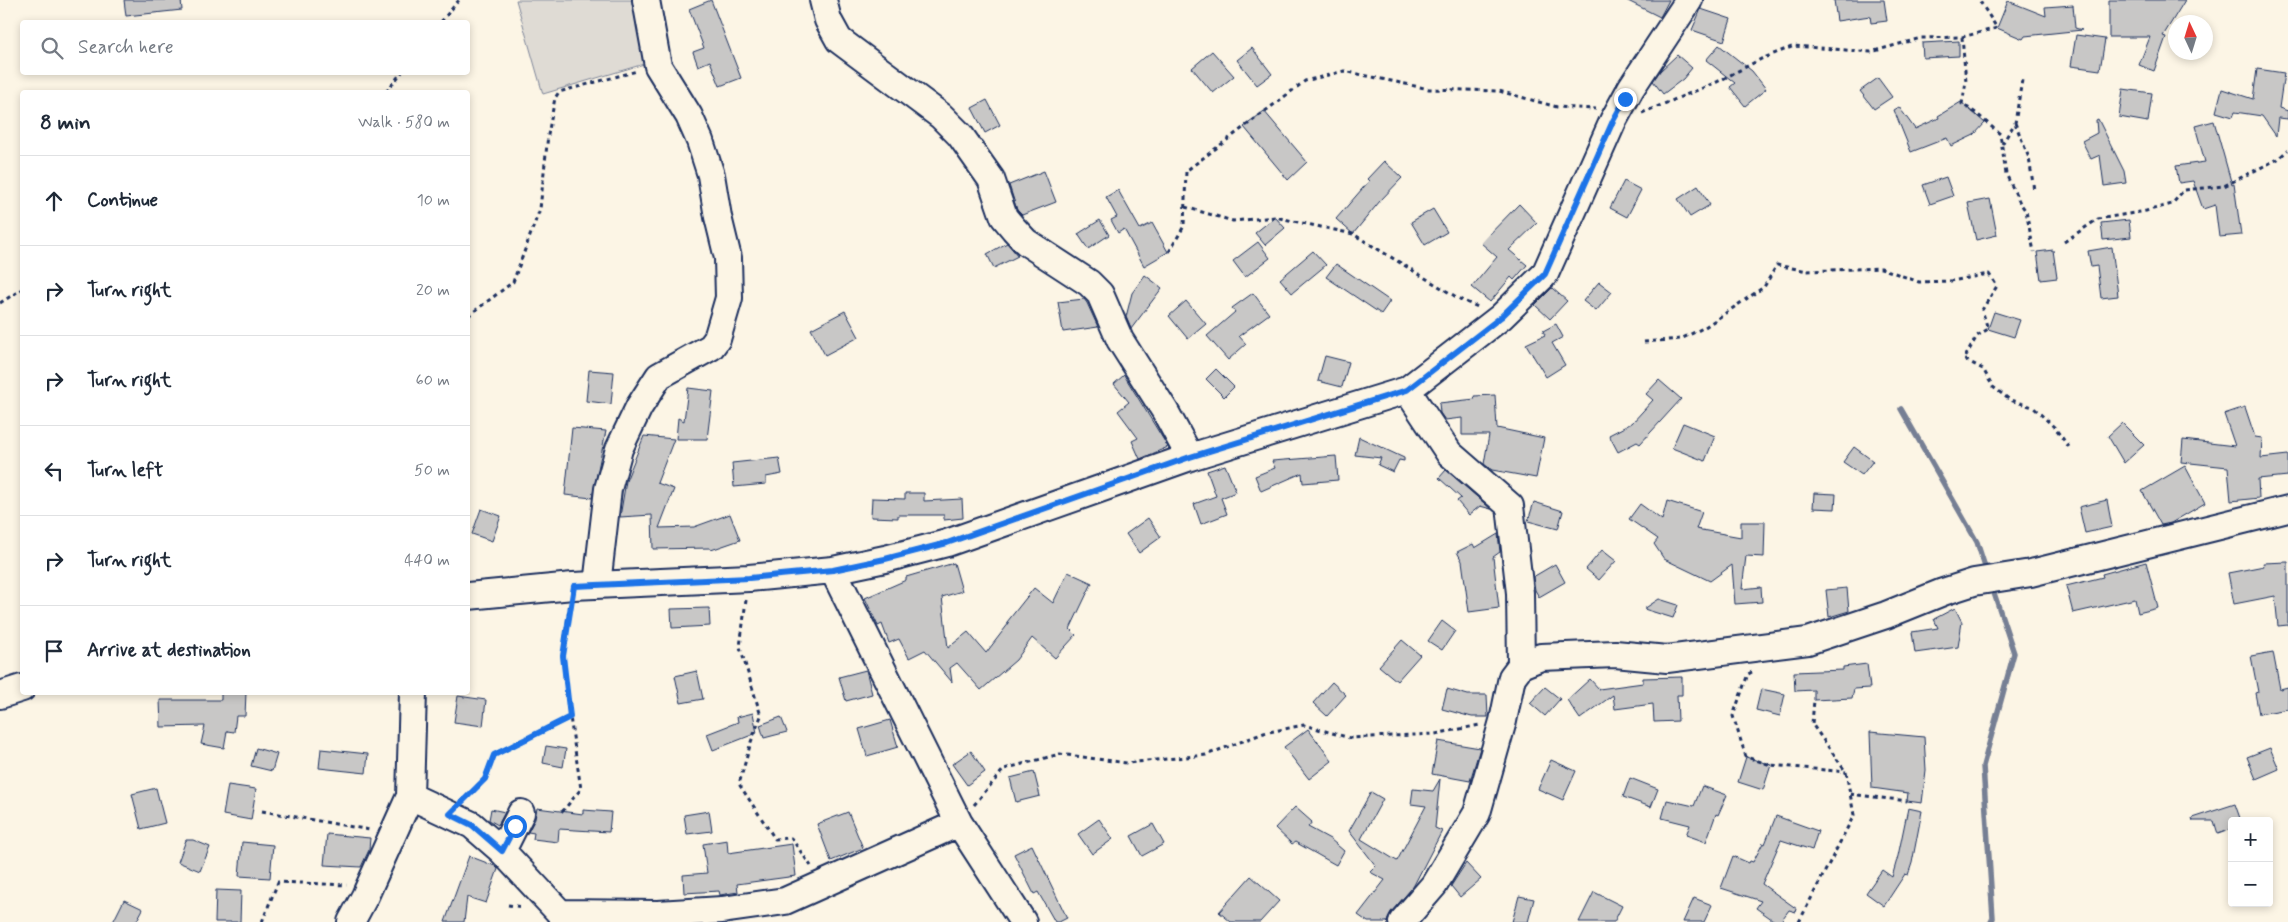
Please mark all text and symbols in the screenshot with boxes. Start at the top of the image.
north arrow [2168,15,2213,60]
search box [20,20,470,75]
icon: search [38,34,66,62]
text: Search here [78,35,174,60]
route end [1614,88,1637,111]
text: 8 min [40,109,91,137]
text: Walk · 580 m [358,112,450,133]
icon: ahead [40,187,68,215]
text: Continue [87,188,158,213]
text: 10 m [417,190,450,211]
icon: right [40,277,68,305]
text: Turn right [87,278,171,303]
text: 20 m [416,280,450,301]
icon: right [40,367,68,395]
text: Turn right [87,368,171,393]
text: 60 m [416,370,450,391]
icon: left [40,457,68,485]
text: Turn left [87,458,163,483]
text: 50 m [414,460,450,481]
icon: right [40,547,68,575]
text: Turn right [87,548,171,573]
text: 440 m [404,550,450,571]
icon: arrive [40,637,68,665]
text: Arrive at destination [87,638,251,663]
route start [504,815,527,838]
map controls [2228,817,2273,907]
button: + [2228,817,2273,862]
button: − [2228,862,2273,907]

